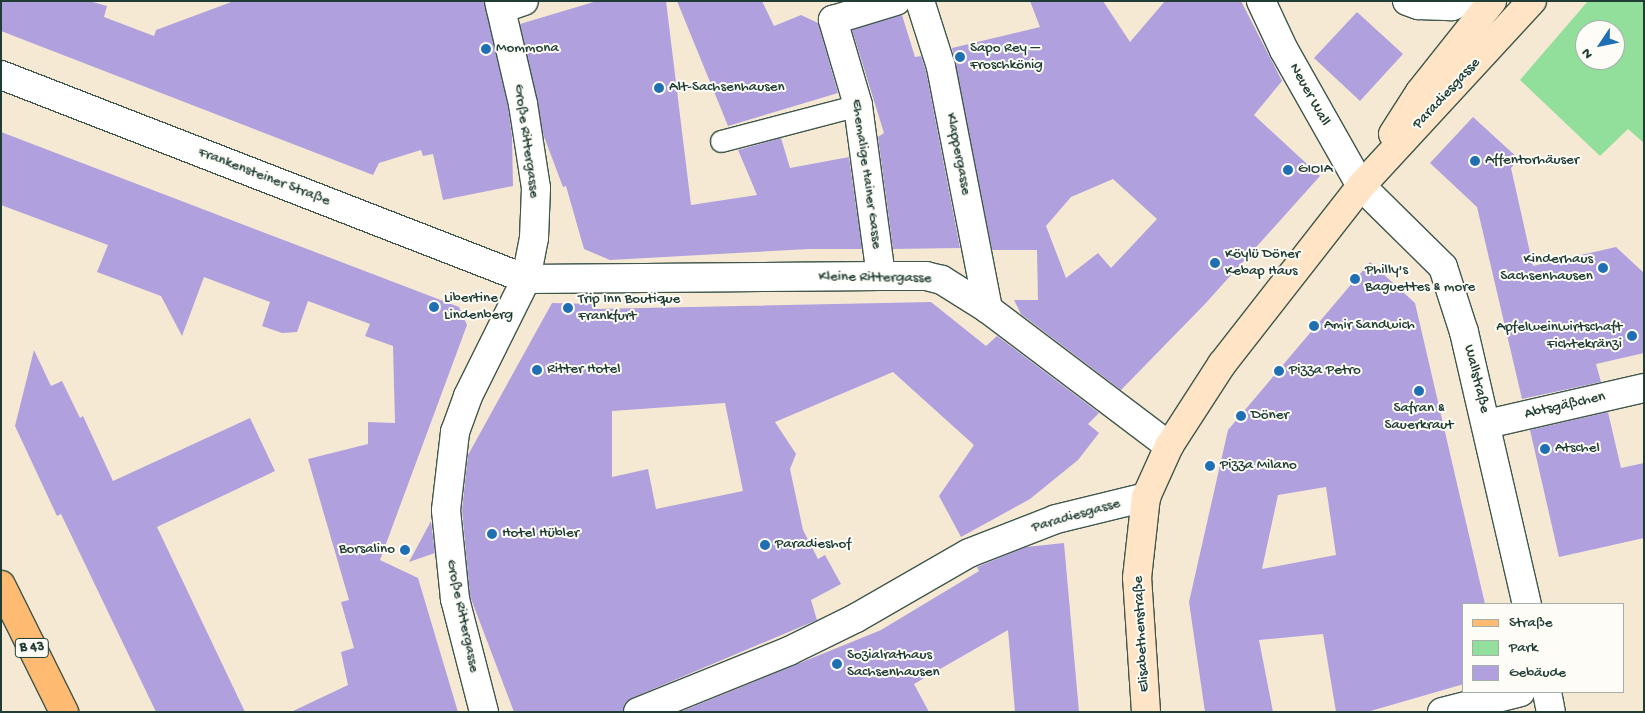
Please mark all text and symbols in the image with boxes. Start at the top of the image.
north arrow [1575,20,1625,70]
place label: Sapo Rey – Froschkönig [970,39,1043,74]
place label: Mommona [496,40,559,58]
marker: Mommona [480,43,492,55]
text: N [1578,45,1598,62]
marker: Sapo Rey – Froschkönig [954,51,966,63]
street label: Paradiesgasse [1409,55,1485,133]
street label: Neuer Wall [1284,61,1334,129]
place label: Alt-Sachsenhausen [669,79,785,97]
marker: Alt-Sachsenhausen [653,82,665,94]
street label: Große Rittergasse [509,83,543,199]
street label: Ehemalige Hainer Gasse [847,98,885,250]
street label: Klappergasse [941,111,975,197]
street label: Frankensteiner Straße [195,144,333,210]
place label: Affentorhäuser [1485,152,1579,170]
marker: Affentorhäuser [1469,155,1481,167]
place label: GIOIA [1298,161,1333,179]
marker: GIOIA [1282,164,1294,176]
place label: Köylü Döner Kebap Haus [1225,245,1300,280]
place label: Kinderhaus Sachsenhausen [1500,250,1593,285]
marker: Köylü Döner Kebap Haus [1209,257,1221,269]
place label: Philly's Baguettes & more [1365,261,1475,296]
marker: Kinderhaus Sachsenhausen [1597,262,1609,274]
street label: Kleine Rittergasse [818,268,932,288]
marker: Philly's Baguettes & more [1349,273,1361,285]
place label: Libertine Lindenberg [444,289,513,324]
place label: Trip Inn Boutique Frankfurt [578,290,680,325]
marker: Libertine Lindenberg [428,301,440,313]
marker: Trip Inn Boutique Frankfurt [562,302,574,314]
place label: Amir Sandwich [1324,317,1415,335]
place label: Apfelweinwirtschaft Fichtekränzi [1496,318,1622,353]
marker: Amir Sandwich [1308,320,1320,332]
marker: Apfelweinwirtschaft Fichtekränzi [1626,330,1638,342]
street label: Wallstraße [1459,343,1493,415]
place label: Ritter Hotel [547,361,620,379]
place label: Pizza Petro [1289,362,1361,380]
marker: Ritter Hotel [531,364,543,376]
marker: Pizza Petro [1273,365,1285,377]
marker: Safran & Sauerkraut [1413,385,1425,397]
street label: Abtsgäßchen [1523,388,1607,424]
place label: Safran & Sauerkraut [1385,399,1453,434]
place label: Döner [1251,407,1289,425]
marker: Döner [1235,410,1247,422]
place label: Atschel [1555,440,1600,458]
marker: Atschel [1539,443,1551,455]
place label: Pizza Milano [1220,457,1297,475]
marker: Pizza Milano [1204,460,1216,472]
street label: Paradiesgasse [1030,495,1122,537]
place label: Hotel Hübler [502,525,579,543]
marker: Hotel Hübler [486,528,498,540]
place label: Paradieshof [775,536,851,554]
marker: Paradieshof [759,539,771,551]
place label: Borsalino [339,541,395,559]
marker: Borsalino [399,544,411,556]
street label: Große Rittergasse [441,558,483,674]
street label: Elisabethenstraße [1130,575,1154,693]
legend [1462,603,1625,693]
text: Straße [1509,614,1553,632]
road number: B 43 [15,636,50,660]
text: Park [1509,639,1538,657]
place label: Sozialrathaus Sachsenhausen [847,646,940,681]
marker: Sozialrathaus Sachsenhausen [831,658,843,670]
text: Gebäude [1509,664,1566,682]

